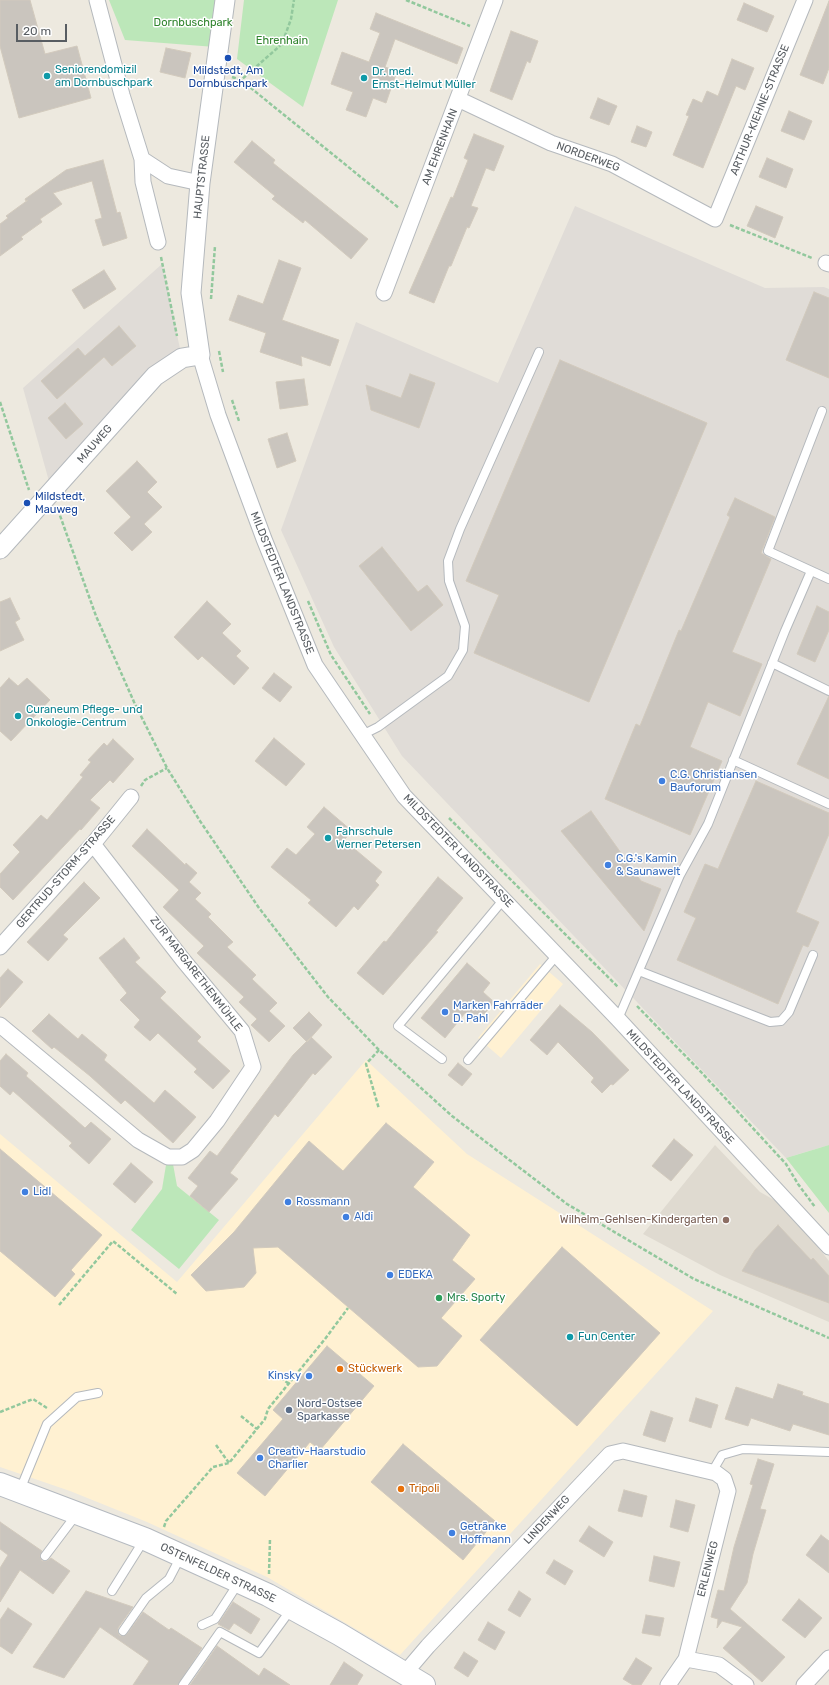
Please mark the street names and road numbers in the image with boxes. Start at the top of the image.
street label: ARTHUR-KIEHNE-STRASSE [728,43,792,177]
street label: AM EHRENHAIN [419,107,461,187]
street label: HAUPTSTRASSE [191,134,213,220]
street label: NORDERWEG [554,139,622,175]
street label: MAUWEG [75,422,115,466]
street label: MILDSTEDTER LANDSTRASSE [247,510,317,656]
street label: MILDSTEDTER LANDSTRASSE [400,792,516,910]
street label: GERTRUD-STORM-STRASSE [14,813,118,931]
street label: ZUR MARGARETHENMÜHLE [147,914,245,1034]
street label: MILDSTEDTER LANDSTRASSE [623,1027,737,1147]
street label: LINDENWEG [521,1493,573,1547]
street label: OSTENFELDER STRASSE [158,1540,278,1606]
street label: ERLENWEG [695,1540,721,1598]

